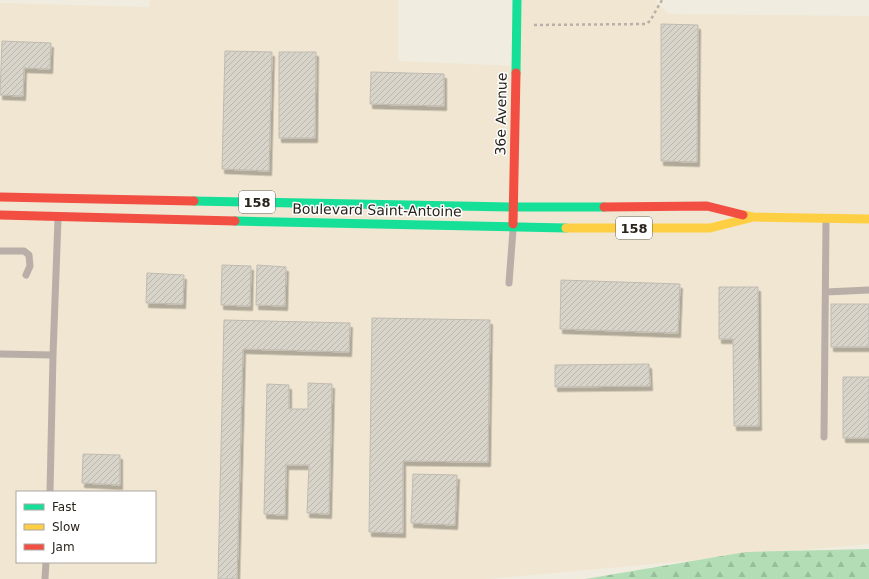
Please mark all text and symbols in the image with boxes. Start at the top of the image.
street label: 36e Avenue [492,72,510,156]
road number: 158 [239,191,275,213]
street label: Boulevard Saint-Antoine [292,201,462,219]
road number: 158 [616,217,652,239]
legend [16,491,156,563]
text: Fast [52,500,76,514]
text: Slow [52,520,80,534]
text: Jam [51,540,75,554]

